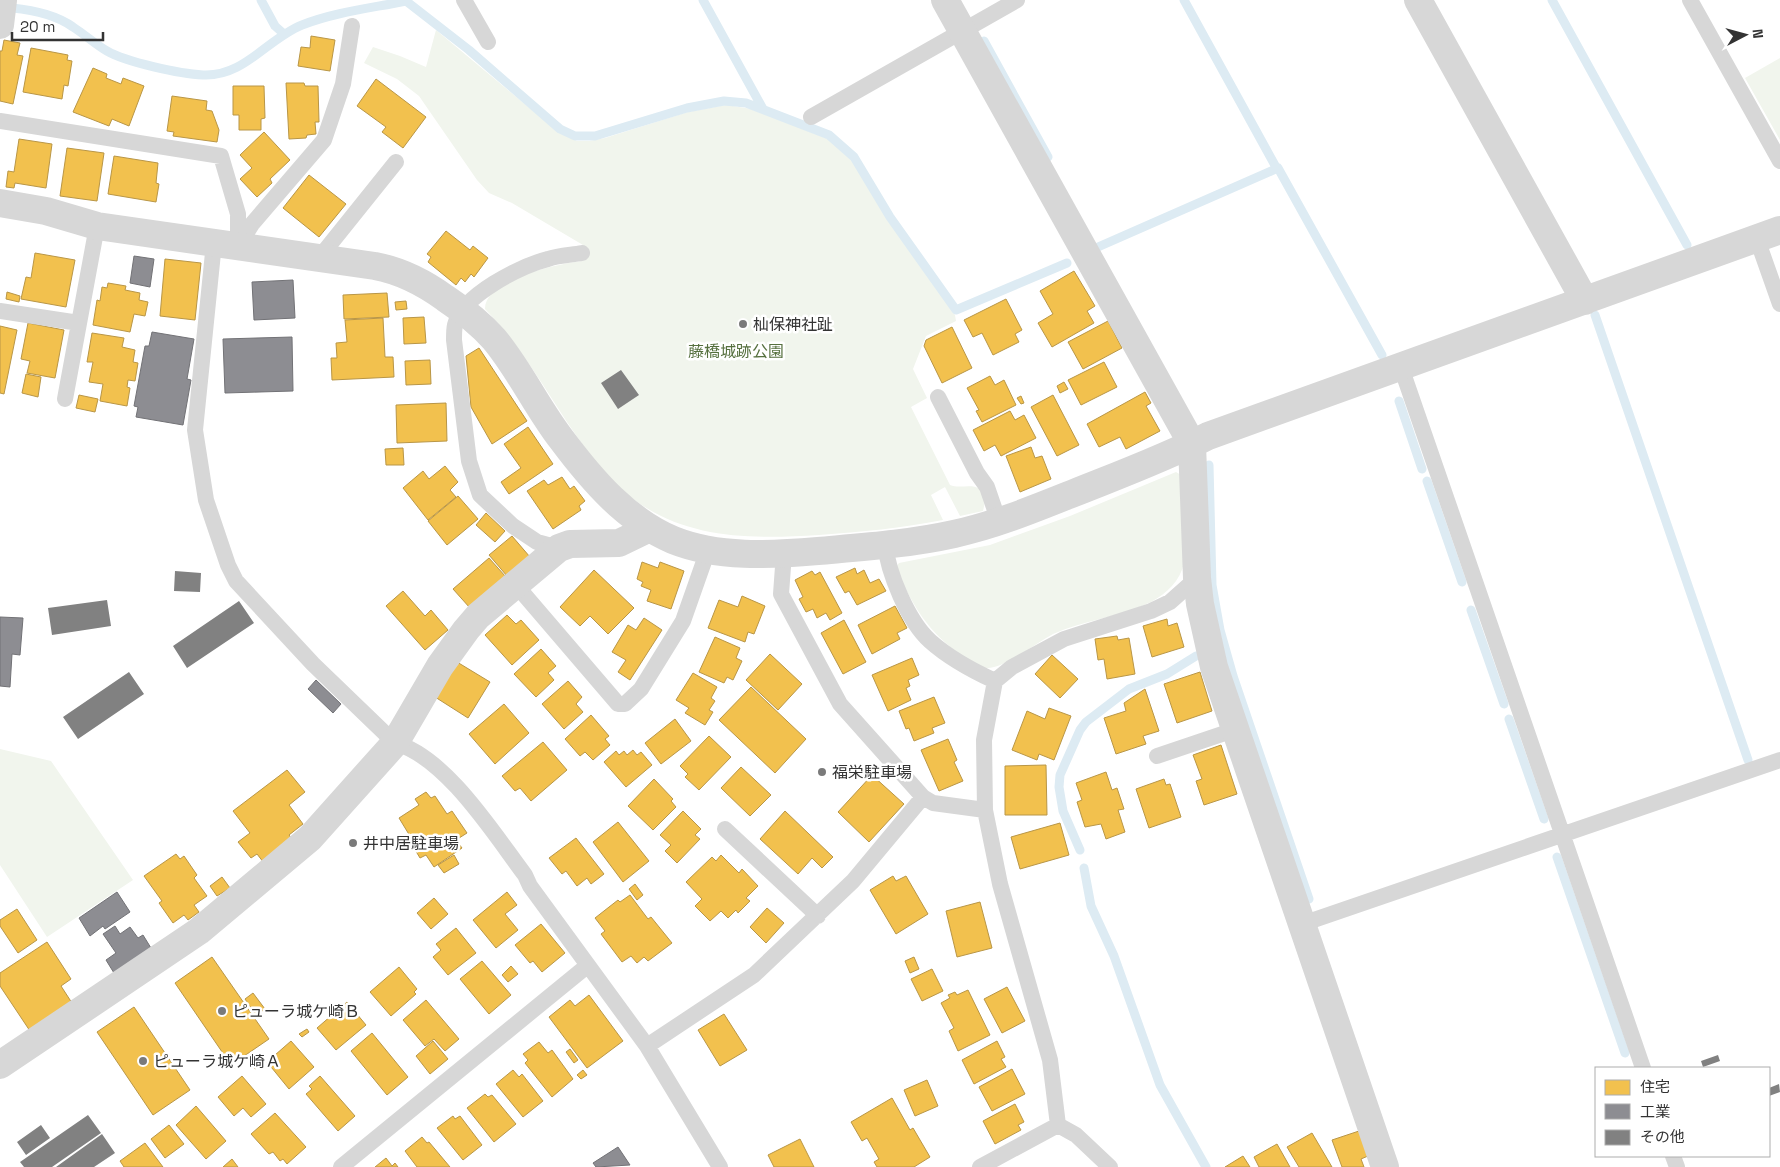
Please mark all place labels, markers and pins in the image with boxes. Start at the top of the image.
place label: 杣保神社趾 [753,314,833,335]
marker: 杣保神社趾 [737,318,749,330]
place label: 福栄駐車場 [832,762,912,783]
marker: 福栄駐車場 [816,766,828,778]
place label: 井中居駐車場 [363,833,459,854]
marker: 井中居駐車場 [347,837,359,849]
place label: ピューラ城ケ崎Ｂ [232,1001,360,1022]
marker: ピューラ城ケ崎Ｂ [216,1005,228,1017]
place label: ピューラ城ケ崎Ａ [153,1051,281,1072]
marker: ピューラ城ケ崎Ａ [137,1055,149,1067]

